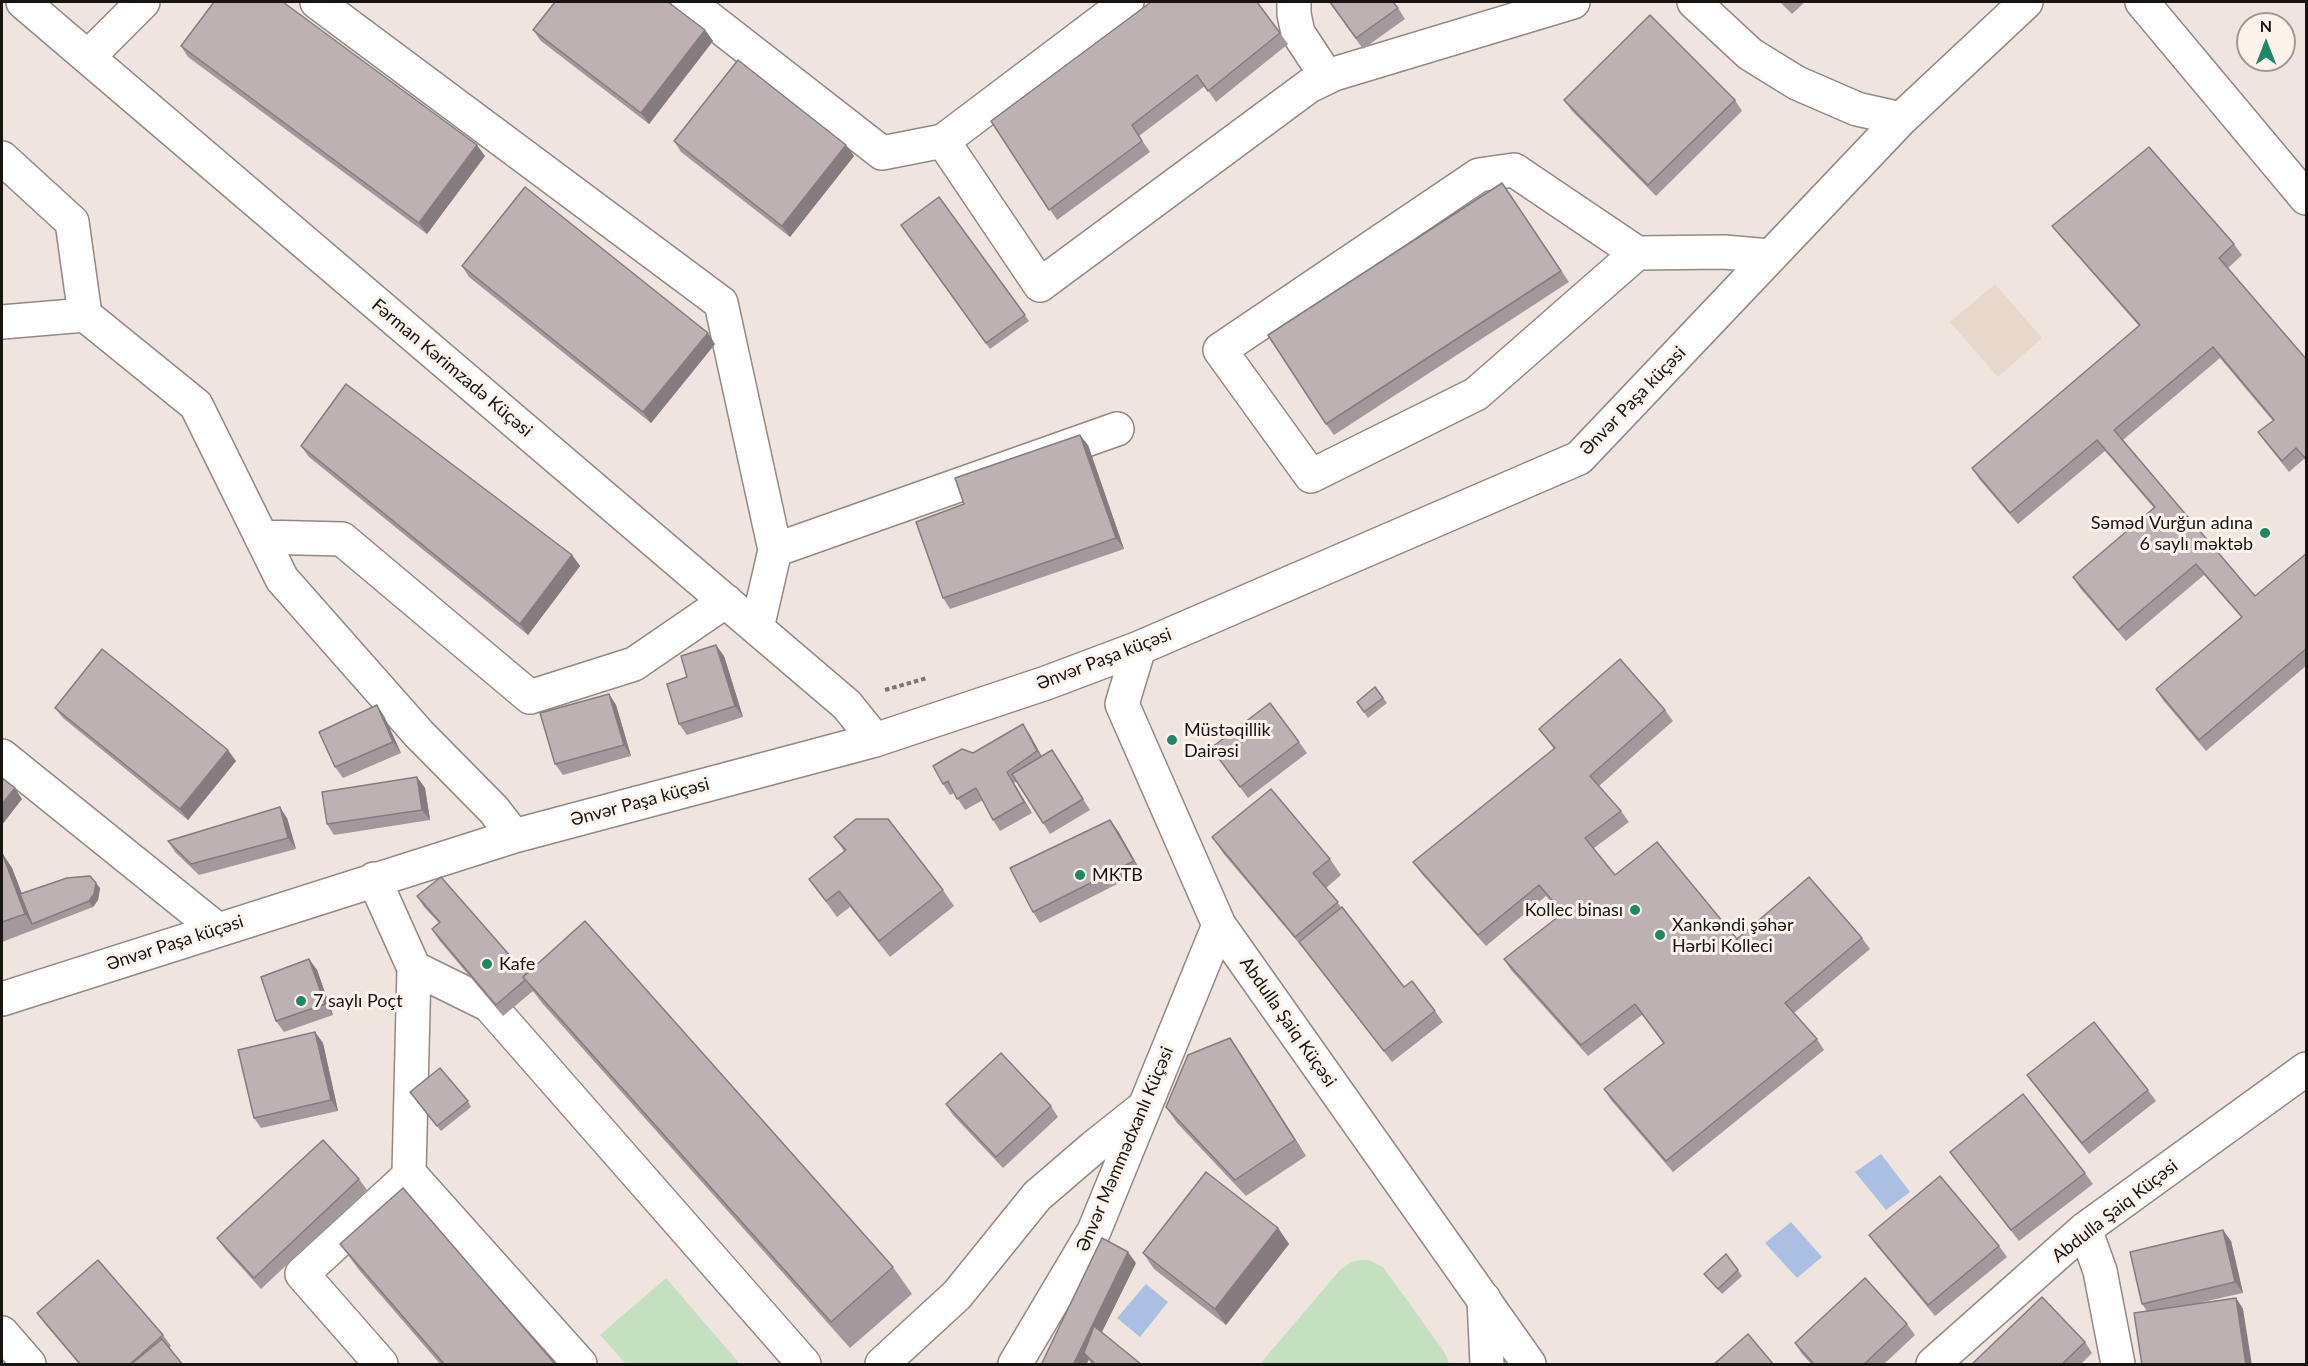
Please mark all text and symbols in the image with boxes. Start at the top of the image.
north arrow [2236,12,2296,72]
text: N [2260,16,2272,35]
street label: Fərman Kərimzadə Küçəsi [367,294,537,442]
street label: Ənvər Paşa küçəsi [1576,342,1690,460]
place label: Səməd Vurğun adına 6 saylı məktəb [2091,512,2253,554]
marker: Səməd Vurğun adına 6 saylı məktəb [2258,526,2272,540]
street label: Ənvər Paşa küçəsi [1034,623,1174,695]
place label: Müstəqillik Dairəsi [1184,719,1271,762]
marker: Müstəqillik Dairəsi [1165,733,1179,747]
street label: Ənvər Paşa küçəsi [568,773,712,831]
place label: MKTB [1092,864,1143,886]
marker: MKTB [1073,868,1087,882]
place label: Kollec binası [1525,899,1623,921]
marker: Kollec binası [1628,903,1642,917]
street label: Ənvər Paşa küçəsi [104,911,246,975]
place label: Xankəndi şəhər Hərbi Kolleci [1672,914,1793,956]
marker: Xankəndi şəhər Hərbi Kolleci [1653,928,1667,942]
place label: Kafe [499,953,535,975]
street label: Abdulla Şaiq Küçəsi [1235,953,1341,1091]
marker: Kafe [480,957,494,971]
place label: 7 saylı Poçt [313,990,403,1012]
marker: 7 saylı Poçt [294,994,308,1008]
street label: Ənvər Məmmədxanlı Küçəsi [1072,1043,1178,1255]
street label: Abdulla Şaiq Küçəsi [2048,1155,2182,1267]

